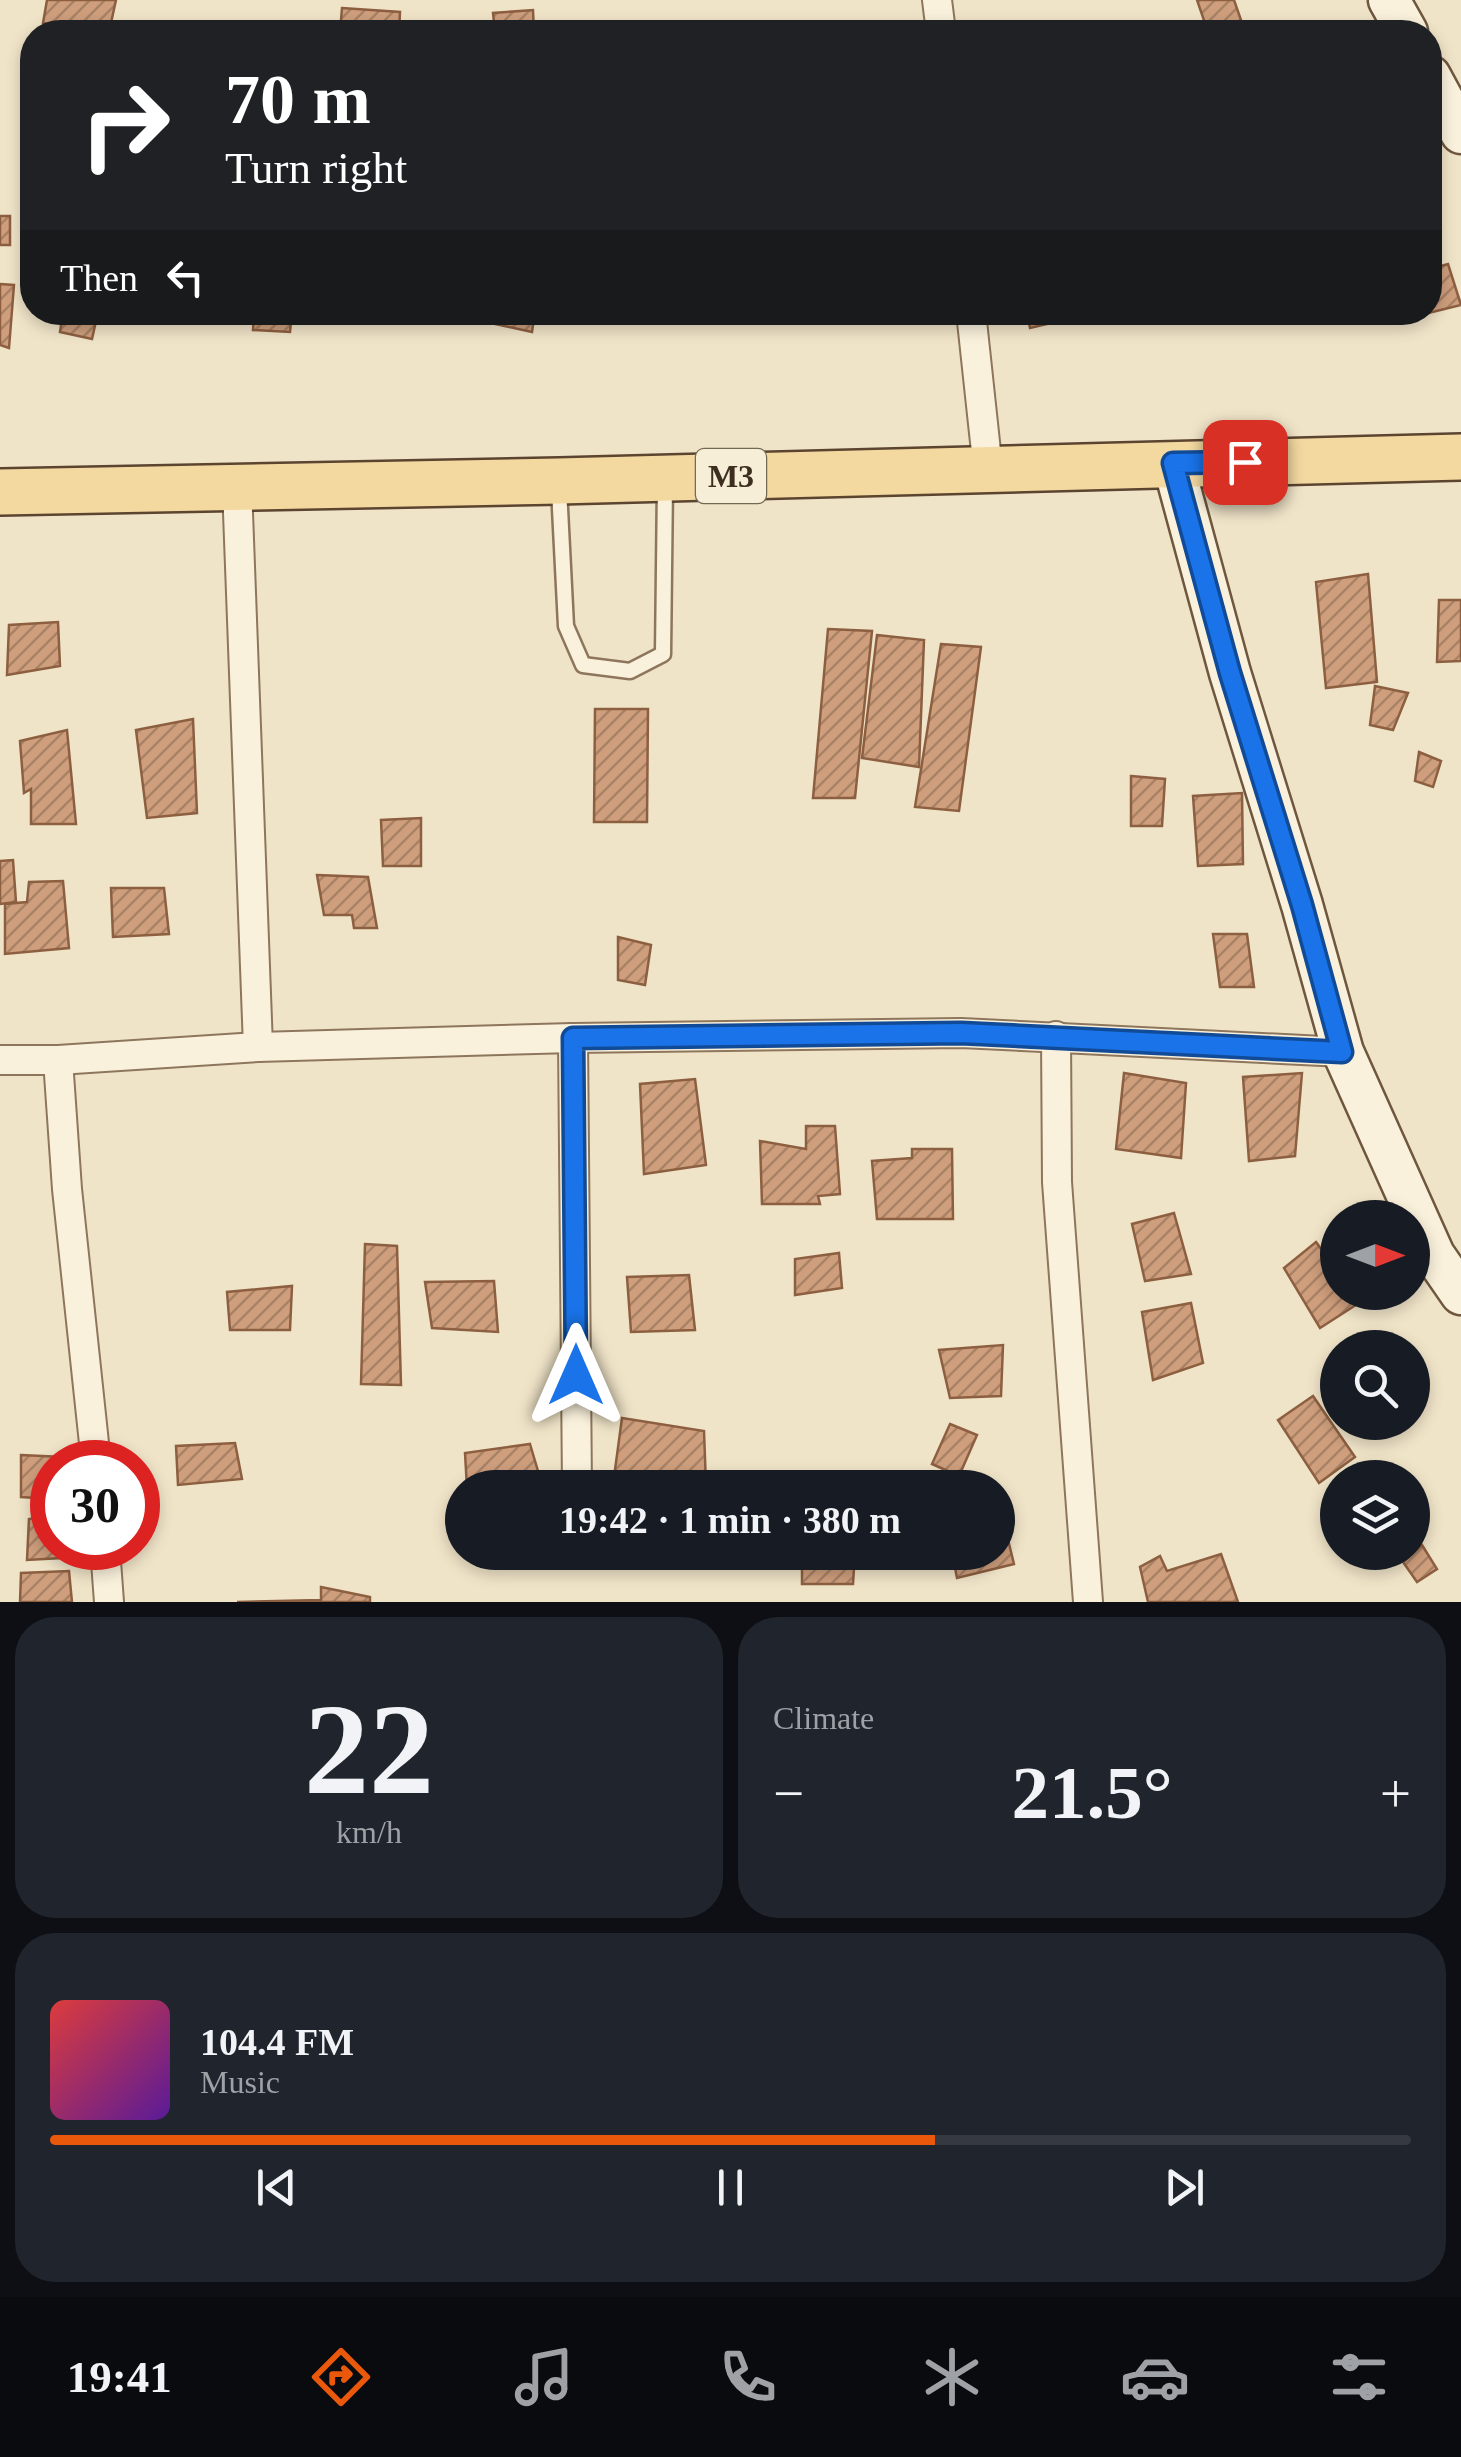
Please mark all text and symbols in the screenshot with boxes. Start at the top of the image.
icon: right [60,60,190,190]
text: 70 m [225,61,371,138]
text: Turn right [225,143,407,193]
icon: left [158,250,213,305]
text: Then [60,257,138,299]
pin [1203,420,1288,505]
icon: arrive [1218,435,1273,490]
road number: M3 [696,449,766,503]
north arrow [1320,1200,1430,1310]
map controls [1320,1200,1430,1570]
position arrow [524,1323,628,1427]
button: search [1320,1330,1430,1440]
speed limit sign: 30 [30,1440,160,1570]
button: layers [1320,1460,1430,1570]
text: 19:42 · 1 min · 380 m [559,1499,901,1541]
text: 22 [304,1677,434,1821]
text: Climate [773,1700,874,1736]
text: 21.5° [1011,1751,1173,1834]
text: − [773,1763,804,1824]
text: + [1380,1763,1411,1824]
text: km/h [336,1814,402,1850]
text: 104.4 FM [200,2021,354,2063]
text: Music [200,2064,280,2100]
icon: previous [249,2160,304,2215]
icon: pause [703,2160,758,2215]
icon: next [1157,2160,1212,2215]
icon: directions [306,2342,376,2412]
icon: music [509,2342,579,2412]
icon: phone [713,2342,783,2412]
icon: climate [917,2342,987,2412]
icon: car [1120,2342,1190,2412]
icon: filters [1324,2342,1394,2412]
text: 19:41 [67,2352,172,2402]

